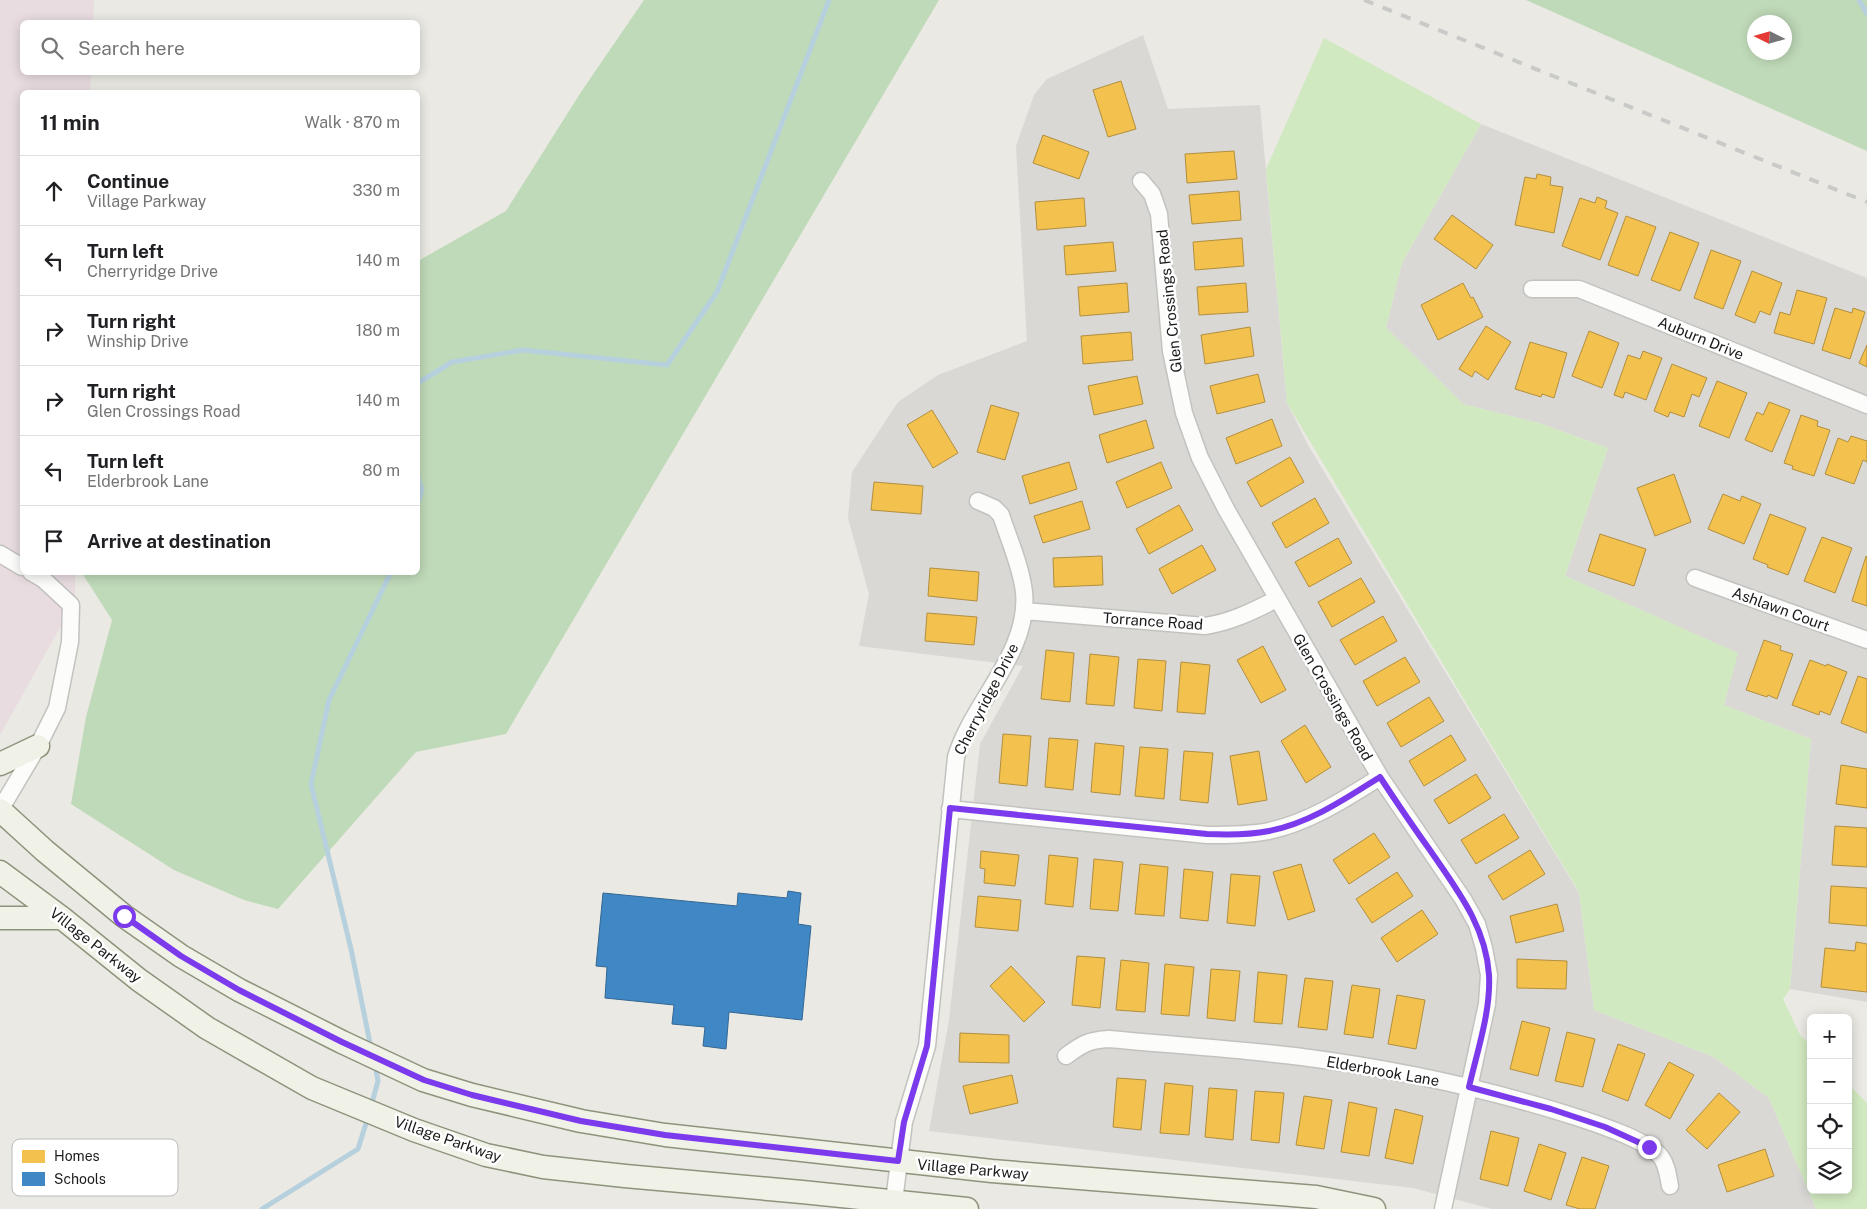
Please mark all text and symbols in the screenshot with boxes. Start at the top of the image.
north arrow [1747,15,1792,60]
search box [20,20,420,75]
icon: search [38,34,66,62]
text: Search here [78,37,185,59]
text: 11 min [40,110,100,135]
text: Walk · 870 m [305,113,400,132]
text: Continue [87,170,169,192]
icon: ahead [40,177,68,205]
text: 330 m [353,181,400,200]
text: Village Parkway [87,192,206,211]
street label: Glen Crossings Road [1153,229,1185,373]
text: Turn left [87,240,164,262]
icon: left [40,247,68,275]
text: 140 m [356,251,400,270]
text: Cherryridge Drive [87,262,218,281]
text: Turn right [87,310,176,332]
street label: Auburn Drive [1656,313,1746,363]
icon: right [40,317,68,345]
text: 180 m [356,321,400,340]
text: Winship Drive [87,332,188,351]
text: Turn right [87,380,176,402]
icon: right [40,387,68,415]
text: 140 m [356,391,400,410]
text: Glen Crossings Road [87,402,240,421]
text: Turn left [87,450,164,472]
icon: left [40,457,68,485]
text: 80 m [362,461,400,480]
text: Elderbrook Lane [87,472,209,491]
icon: arrive [40,527,68,555]
text: Arrive at destination [87,530,271,552]
street label: Ashlawn Court [1730,584,1832,635]
street label: Torrance Road [1102,609,1204,633]
street label: Glen Crossings Road [1290,630,1376,764]
street label: Cherryridge Drive [951,640,1021,758]
street label: Village Parkway [47,904,145,986]
route start [113,905,136,928]
map controls [1807,1014,1852,1194]
button: + [1807,1014,1852,1059]
street label: Elderbrook Lane [1325,1053,1441,1089]
button: − [1807,1059,1852,1104]
button: locate [1807,1104,1852,1149]
street label: Village Parkway [392,1113,504,1165]
route end [1638,1136,1661,1159]
legend [12,1139,178,1196]
text: Homes [54,1148,100,1164]
button: layers [1807,1149,1852,1194]
street label: Village Parkway [917,1156,1029,1182]
text: Schools [54,1171,106,1187]

